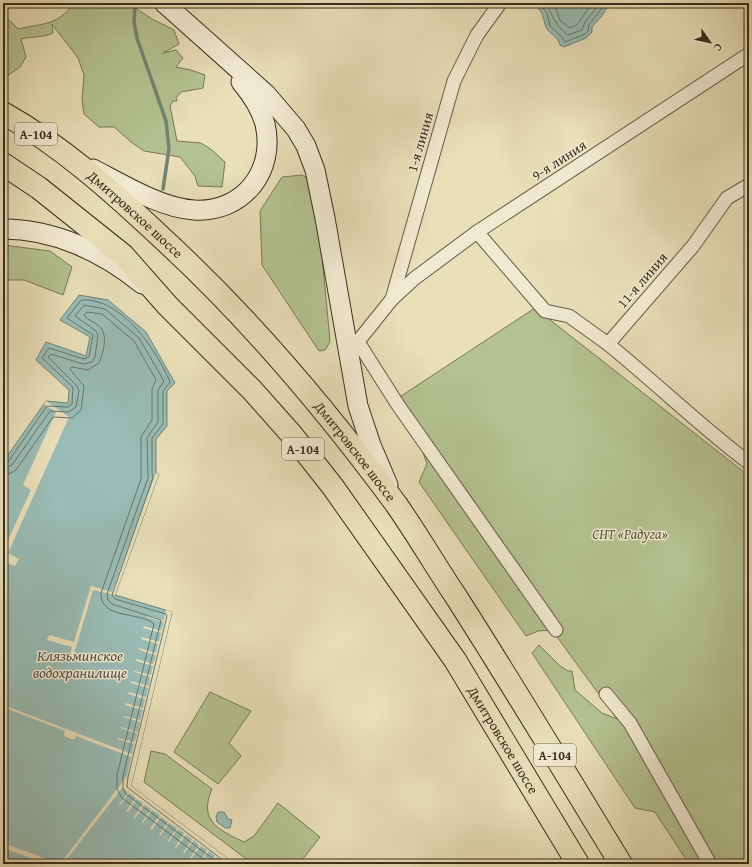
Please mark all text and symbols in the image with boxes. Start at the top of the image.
north arrow [690,22,730,62]
text: С [710,40,727,54]
street label: 1-я линия [402,110,438,174]
road number: А-104 [15,123,57,145]
street label: 9-я линия [528,135,590,185]
street label: Дмитровское шоссе [82,165,188,263]
street label: 11-я линия [612,248,672,312]
street label: Дмитровское шоссе [309,396,401,506]
road number: А-104 [282,438,324,460]
park label: СНТ «Радуга» [592,524,668,544]
water label: Клязьминское водохранилище [33,645,127,683]
street label: Дмитровское шоссе [462,681,544,798]
road number: А-104 [534,744,576,766]

